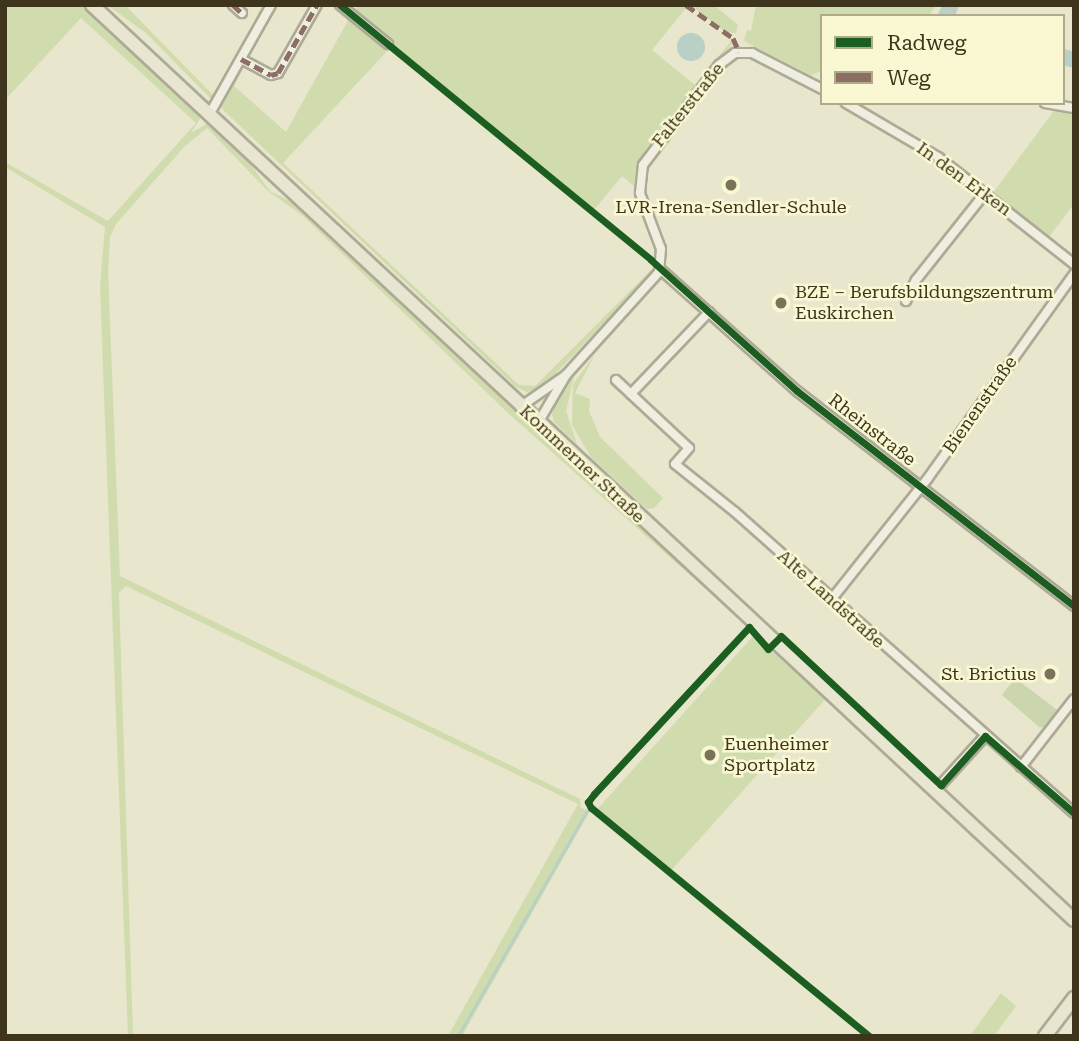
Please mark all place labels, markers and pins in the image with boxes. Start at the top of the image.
marker: LVR-Irena-Sendler-Schule [723,177,739,193]
place label: LVR-Irena-Sendler-Schule [615,196,847,218]
place label: BZE – Berufsbildungszentrum Euskirchen [795,282,1053,324]
marker: BZE – Berufsbildungszentrum Euskirchen [773,295,789,311]
place label: St. Brictius [941,663,1036,685]
marker: St. Brictius [1042,666,1058,682]
place label: Euenheimer Sportplatz [724,734,829,776]
marker: Euenheimer Sportplatz [702,747,718,763]

